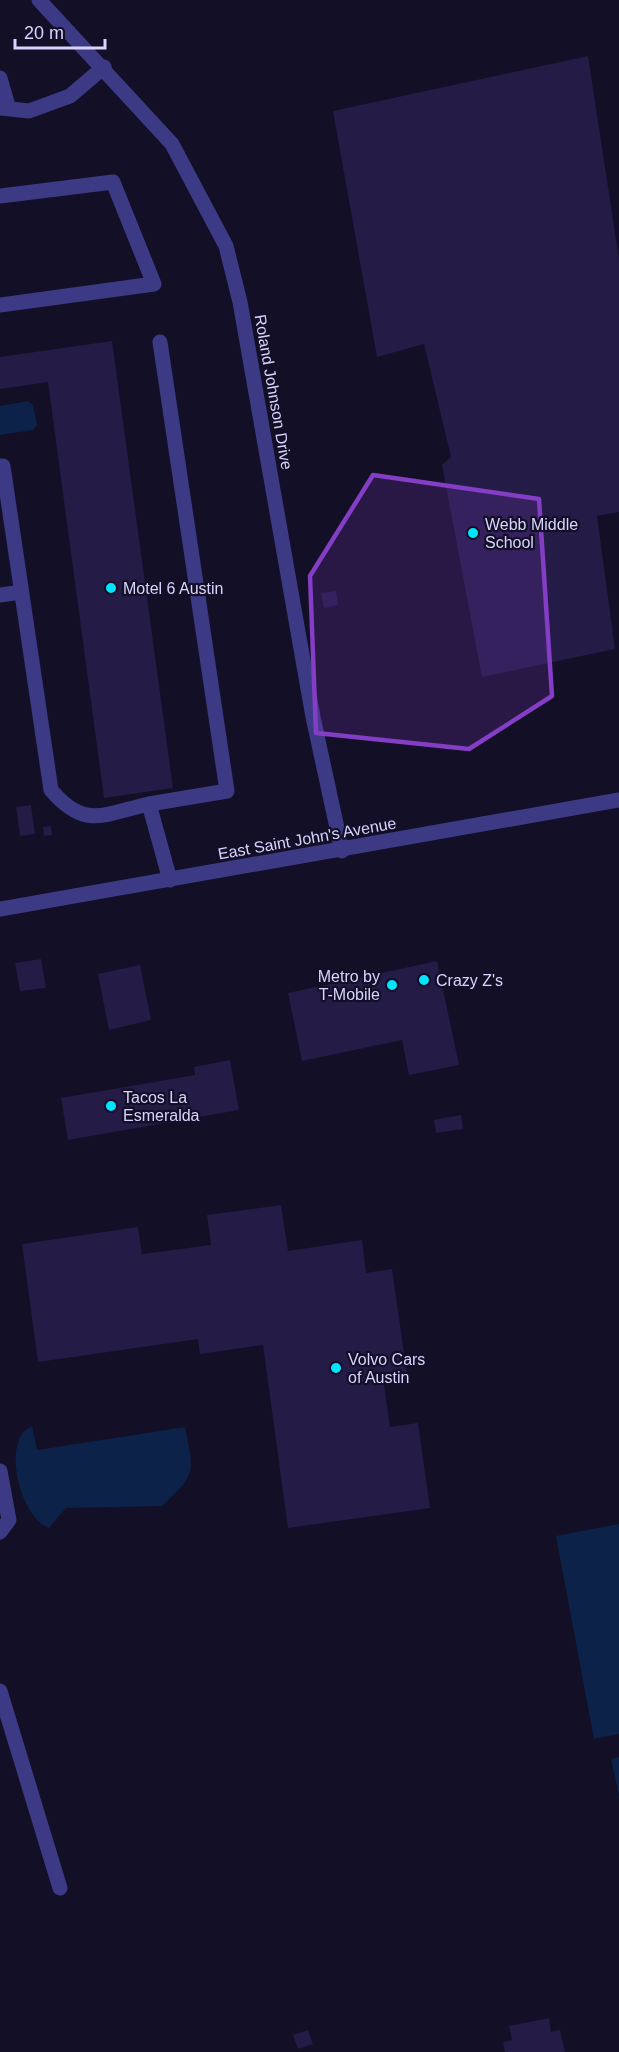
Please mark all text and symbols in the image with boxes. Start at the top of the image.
scale bar [15,12,105,50]
text: 20 m [24,23,64,43]
street label: Roland Johnson Drive [251,313,296,471]
place label: Webb Middle School [485,516,578,551]
marker: Webb Middle School [466,526,480,540]
place label: Motel 6 Austin [123,580,224,597]
marker: Motel 6 Austin [104,581,118,595]
street label: East Saint John's Avenue [217,814,398,863]
place label: Metro by T-Mobile [318,968,380,1003]
place label: Crazy Z's [436,972,503,989]
marker: Crazy Z's [417,973,431,987]
marker: Metro by T-Mobile [385,978,399,992]
place label: Tacos La Esmeralda [123,1089,200,1124]
marker: Tacos La Esmeralda [104,1099,118,1113]
place label: Volvo Cars of Austin [348,1351,425,1386]
marker: Volvo Cars of Austin [329,1361,343,1375]

